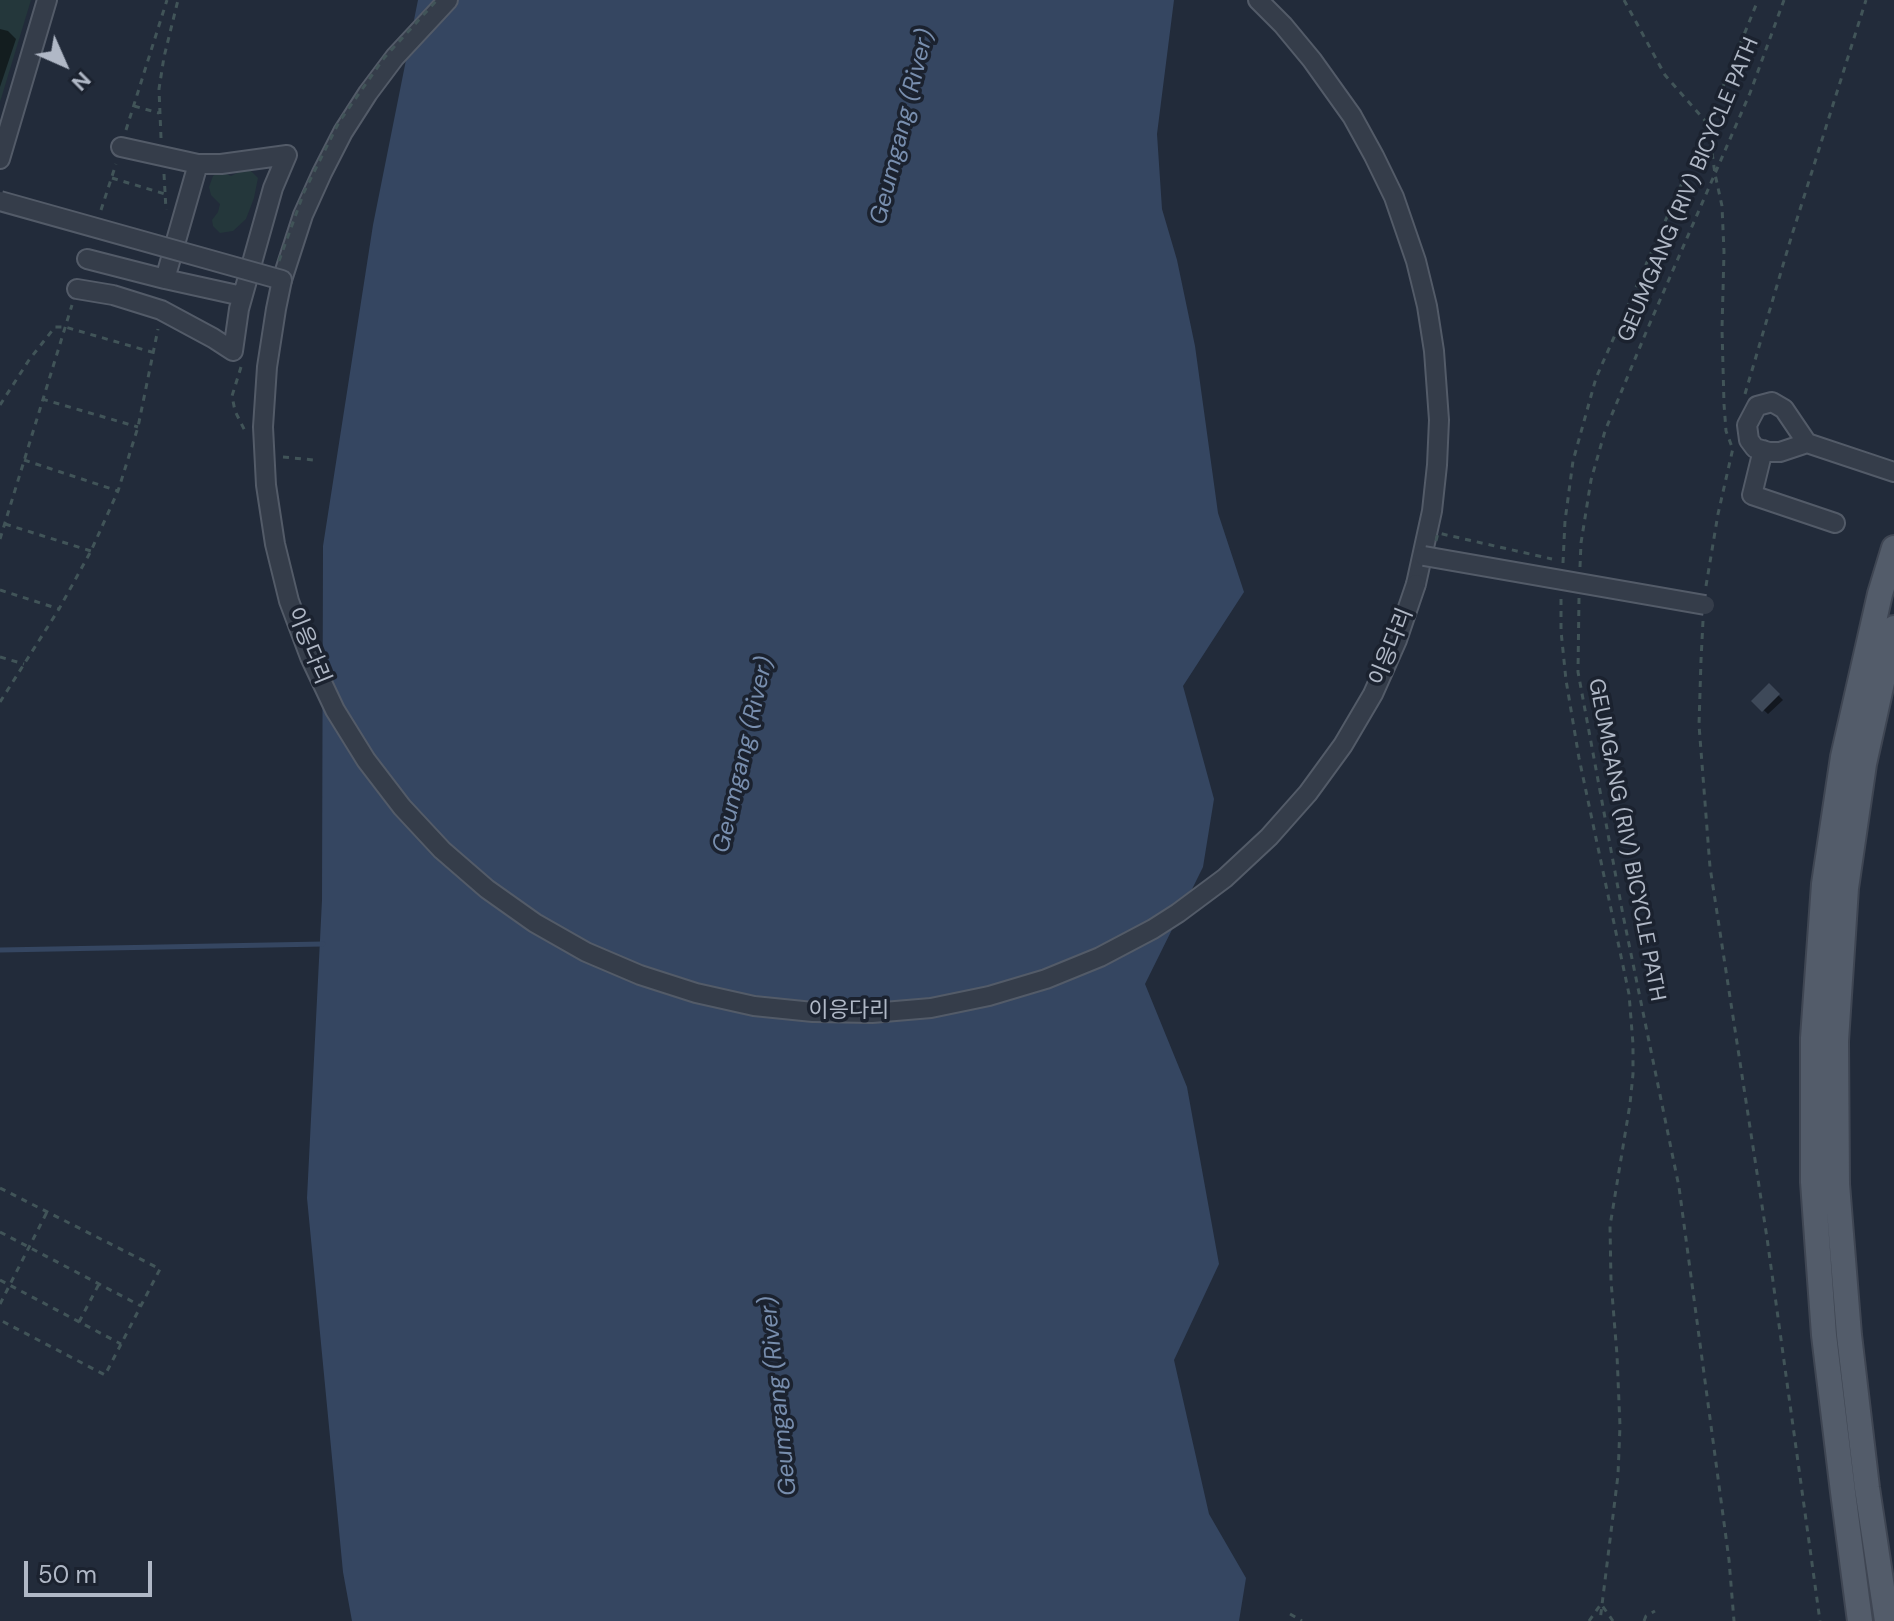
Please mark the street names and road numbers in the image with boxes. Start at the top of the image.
street label: GEUMGANG (RIV) BICYCLE PATH [1613,34,1765,346]
street label: 이응다리 [281,604,335,688]
street label: 이응다리 [1365,605,1419,689]
street label: GEUMGANG (RIV) BICYCLE PATH [1582,676,1670,1004]
street label: 이응다리 [809,998,889,1024]

